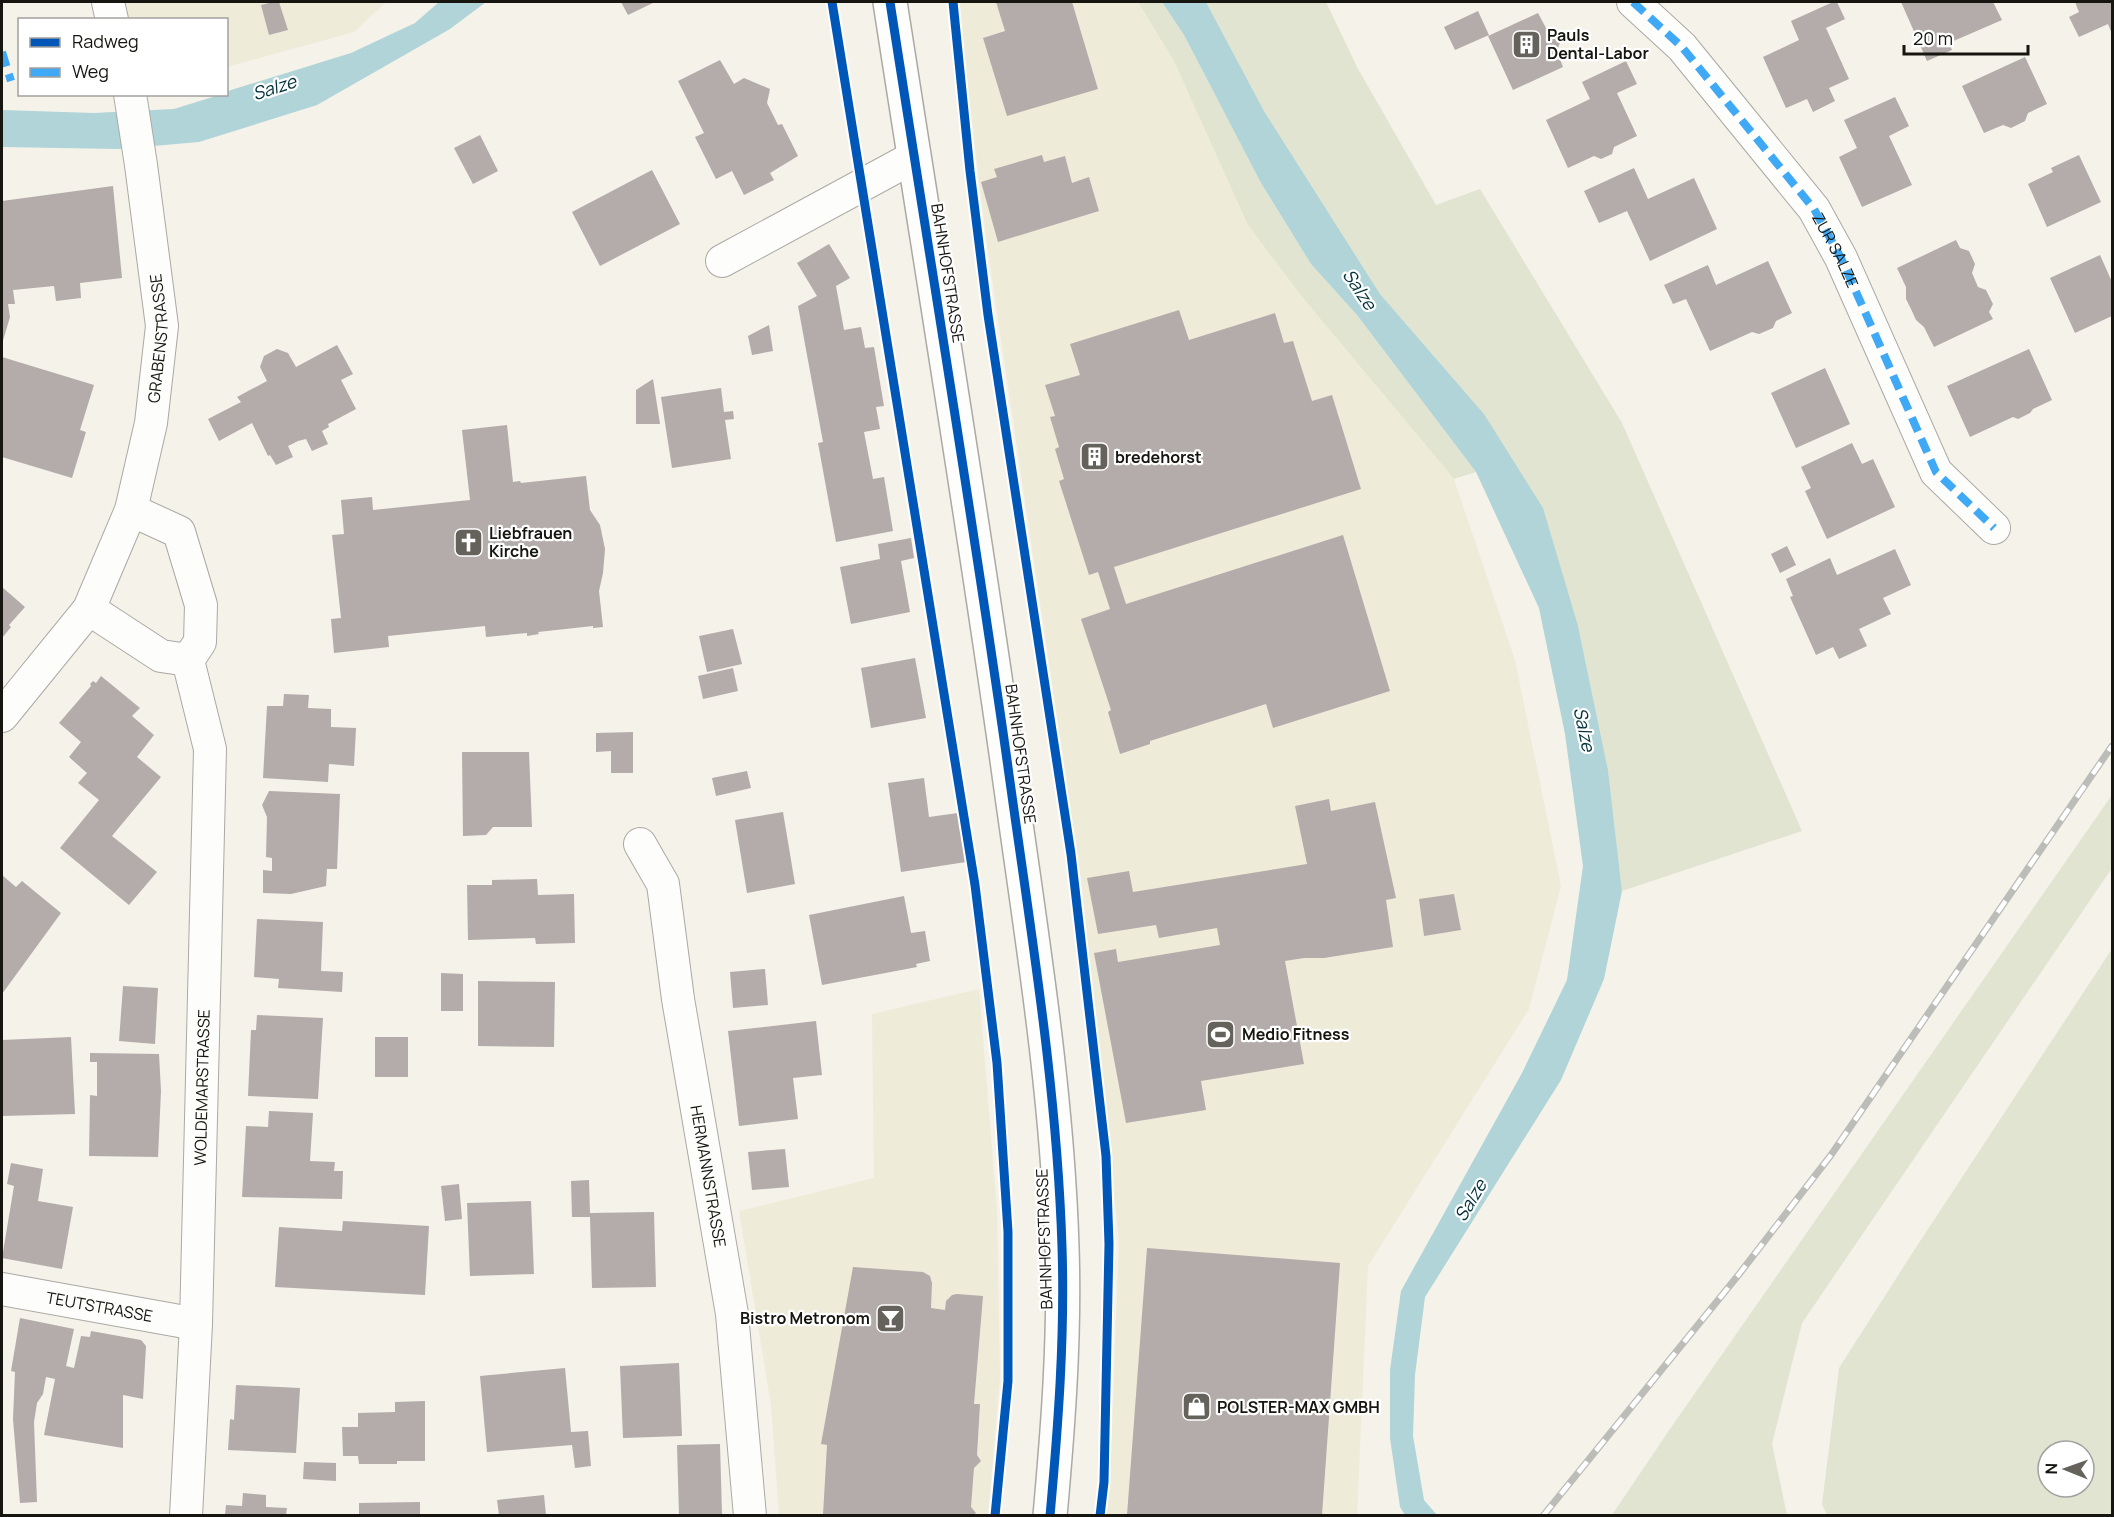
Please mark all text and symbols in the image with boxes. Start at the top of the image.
legend [18,18,228,96]
scale bar [1904,18,2028,56]
place label: Pauls Dental-Labor [1547,24,1649,64]
text: 20 m [1913,26,1953,50]
building icon: Pauls Dental-Labor [1510,28,1542,60]
text: Radweg [72,29,139,53]
text: Weg [72,59,109,83]
water label: Salze [249,68,300,105]
street label: BAHNHOFSTRASSE [926,202,970,344]
street label: ZUR SALZE [1807,209,1864,291]
water label: Salze [1338,264,1383,315]
street label: GRABENSTRASSE [142,272,173,404]
building icon: bredehorst [1078,441,1110,473]
place label: bredehorst [1115,446,1202,468]
place label: Liebfrauen Kirche [489,522,572,562]
church icon: Liebfrauen Kirche [452,526,484,558]
street label: BAHNHOFSTRASSE [1000,683,1042,825]
water label: Salze [1569,705,1602,755]
street label: WOLDEMARSTRASSE [189,1009,215,1166]
sports icon: Medio Fitness [1205,1018,1237,1050]
place label: Medio Fitness [1242,1023,1350,1045]
street label: HERMANNSTRASSE [685,1103,731,1249]
street label: BAHNHOFSTRASSE [1031,1168,1057,1310]
water label: Salze [1448,1173,1493,1225]
street label: TEUTSTRASSE [44,1286,154,1327]
bar icon: Bistro Metronom [875,1302,907,1334]
place label: Bistro Metronom [740,1307,870,1329]
shop icon: POLSTER-MAX GMBH [1180,1391,1212,1423]
place label: POLSTER-MAX GMBH [1217,1396,1380,1418]
north arrow [2036,1439,2096,1499]
text: N [2040,1463,2062,1475]

